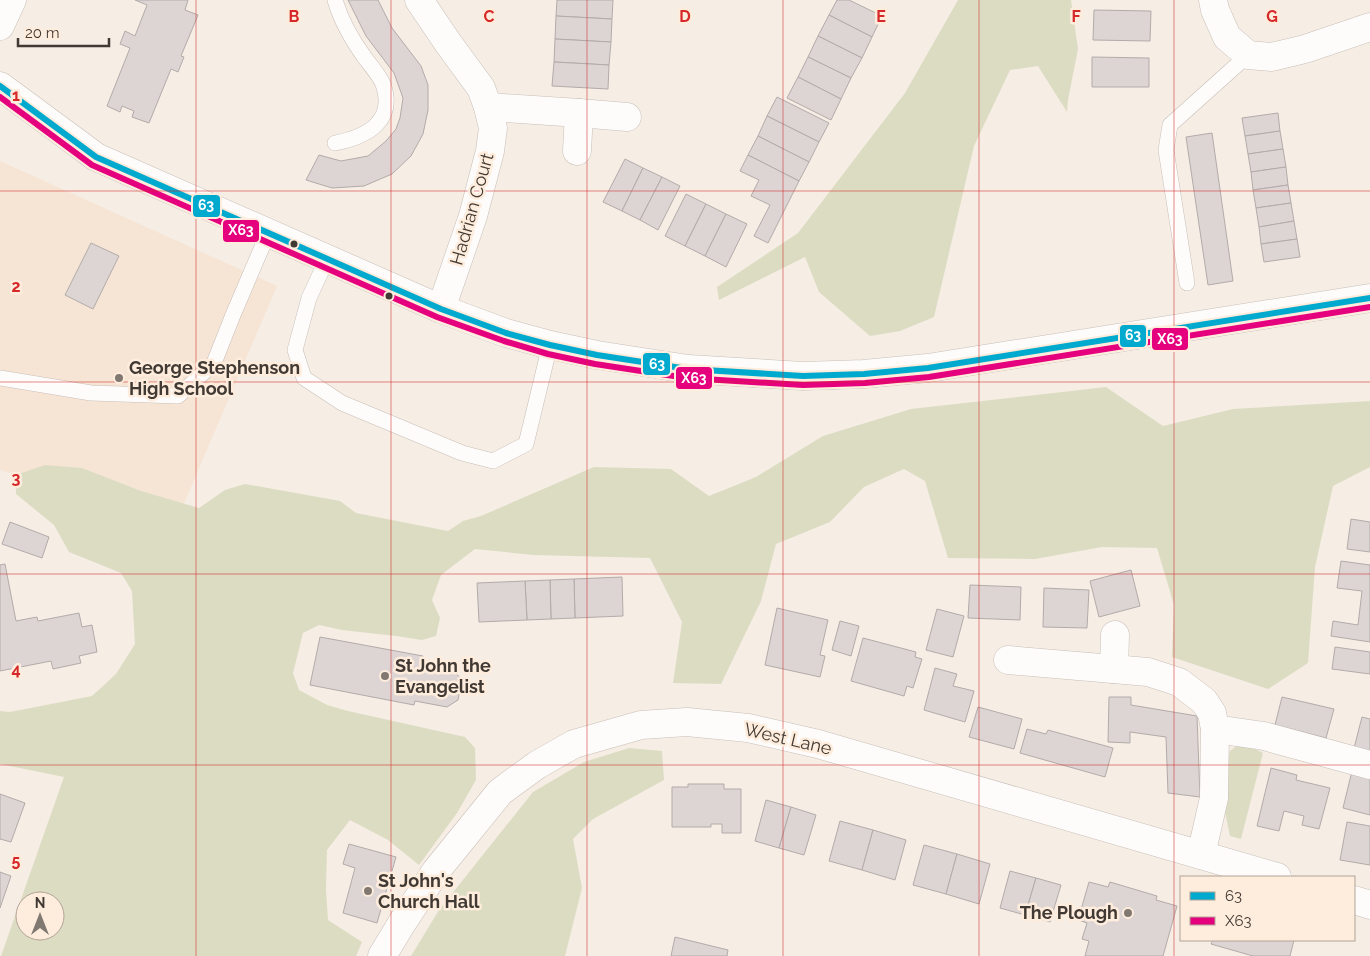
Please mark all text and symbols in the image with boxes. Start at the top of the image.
text: B [289,7,300,26]
text: C [484,7,495,26]
text: D [679,7,691,26]
text: E [876,7,886,26]
text: F [1071,7,1081,26]
text: G [1266,7,1278,26]
scale bar [18,15,109,47]
text: 20 m [25,24,60,42]
text: 1 [12,86,20,105]
street label: Hadrian Court [446,150,498,267]
line badge: 63 [192,194,221,218]
text: 63 [198,197,214,213]
line badge: X63 [222,219,260,243]
text: X63 [227,222,254,238]
unlabelled marker [289,239,299,249]
text: 2 [11,277,21,296]
unlabelled marker [384,291,394,301]
line badge: 63 [1119,324,1147,348]
text: 63 [1125,327,1141,343]
line badge: X63 [1151,327,1189,351]
text: X63 [1156,331,1183,347]
line badge: 63 [642,352,671,376]
text: 63 [649,356,665,372]
place label: George Stephenson High School [129,357,300,399]
line badge: X63 [675,366,713,390]
text: X63 [680,370,707,386]
marker: George Stephenson High School [113,372,125,384]
text: 3 [12,469,21,488]
place label: St John the Evangelist [395,655,491,697]
text: 4 [11,660,21,679]
marker: St John the Evangelist [379,670,391,682]
street label: West Lane [742,718,834,759]
text: 5 [12,851,21,870]
place label: St John's Church Hall [378,870,480,912]
legend [1180,876,1355,941]
marker: St John's Church Hall [362,885,374,897]
text: 63 [1225,887,1242,905]
north arrow [15,891,65,941]
text: N [35,895,45,911]
place label: The Plough [1020,902,1118,923]
marker: The Plough [1122,907,1134,919]
text: X63 [1225,912,1252,930]

